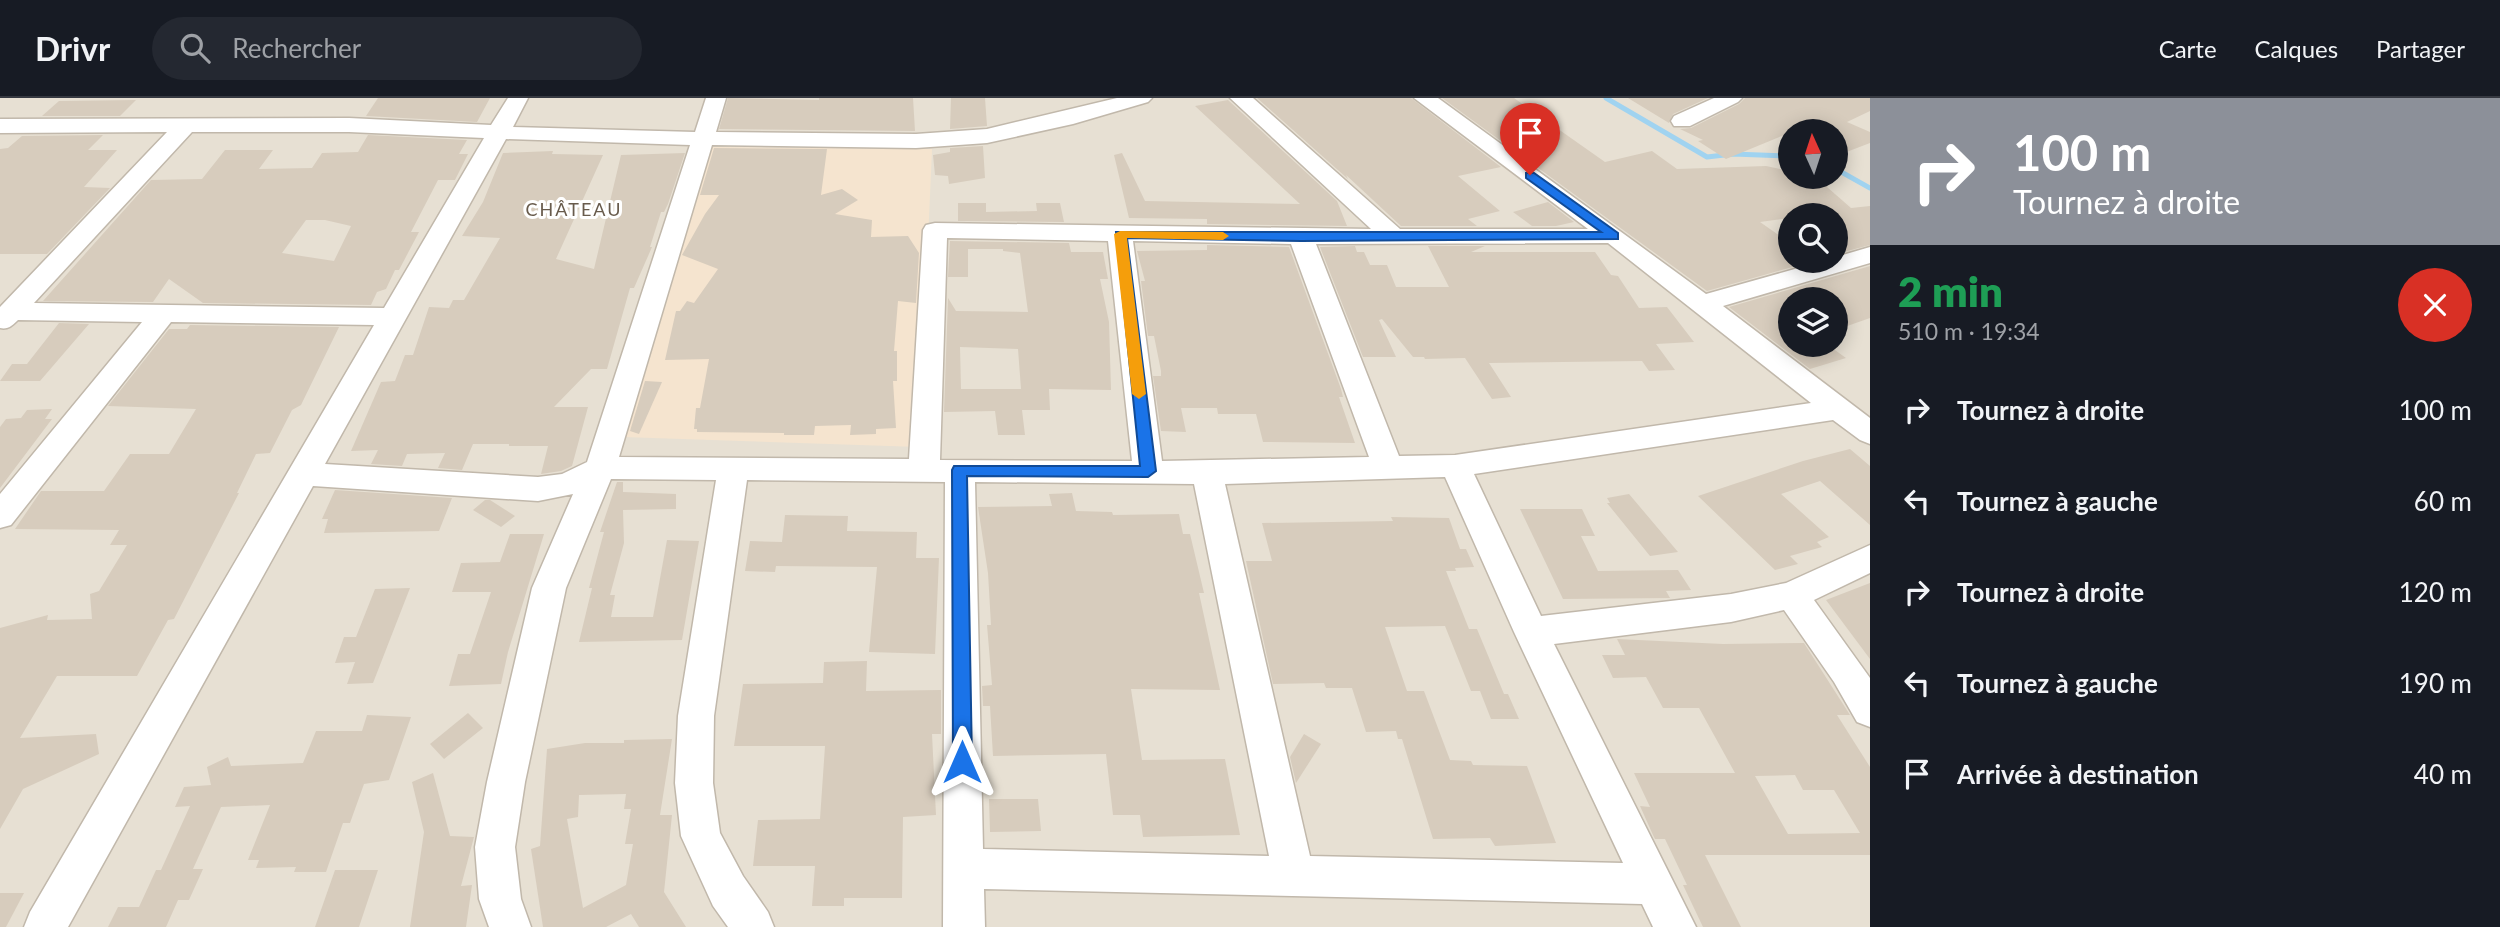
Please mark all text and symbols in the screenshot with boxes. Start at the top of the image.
search box [152,17,642,80]
text: Drivr [35,28,110,68]
icon: search [176,29,214,67]
text: Rechercher [232,32,361,64]
text: Carte [2159,34,2217,63]
text: Calques [2255,34,2338,63]
text: Partager [2376,34,2465,63]
pin [1500,103,1560,175]
icon: arrive [1511,114,1549,152]
north arrow [1778,119,1848,189]
map controls [1778,119,1848,357]
text: 100 m [2013,123,2151,181]
icon: right [1898,126,1989,217]
text: Tournez à droite [2013,182,2240,221]
district label: CHÂTEAU [526,198,622,220]
button: search [1778,203,1848,273]
text: 2 min [1898,266,2003,316]
button: close [2398,268,2472,342]
button: layers [1778,287,1848,357]
text: 510 m · 19:34 [1898,317,2040,345]
icon: right [1898,391,1936,429]
text: Tournez à droite [1957,394,2144,426]
text: 100 m [2399,394,2472,426]
icon: left [1898,482,1936,520]
text: Tournez à gauche [1957,485,2158,517]
text: 60 m [2414,485,2472,517]
icon: right [1898,573,1936,611]
text: Tournez à droite [1957,576,2144,608]
text: 120 m [2399,576,2472,608]
icon: left [1898,664,1936,702]
text: Tournez à gauche [1957,667,2158,699]
text: 190 m [2399,667,2472,699]
position arrow [925,725,999,799]
icon: arrive [1898,755,1936,793]
text: Arrivée à destination [1957,758,2199,790]
text: 40 m [2414,758,2472,790]

